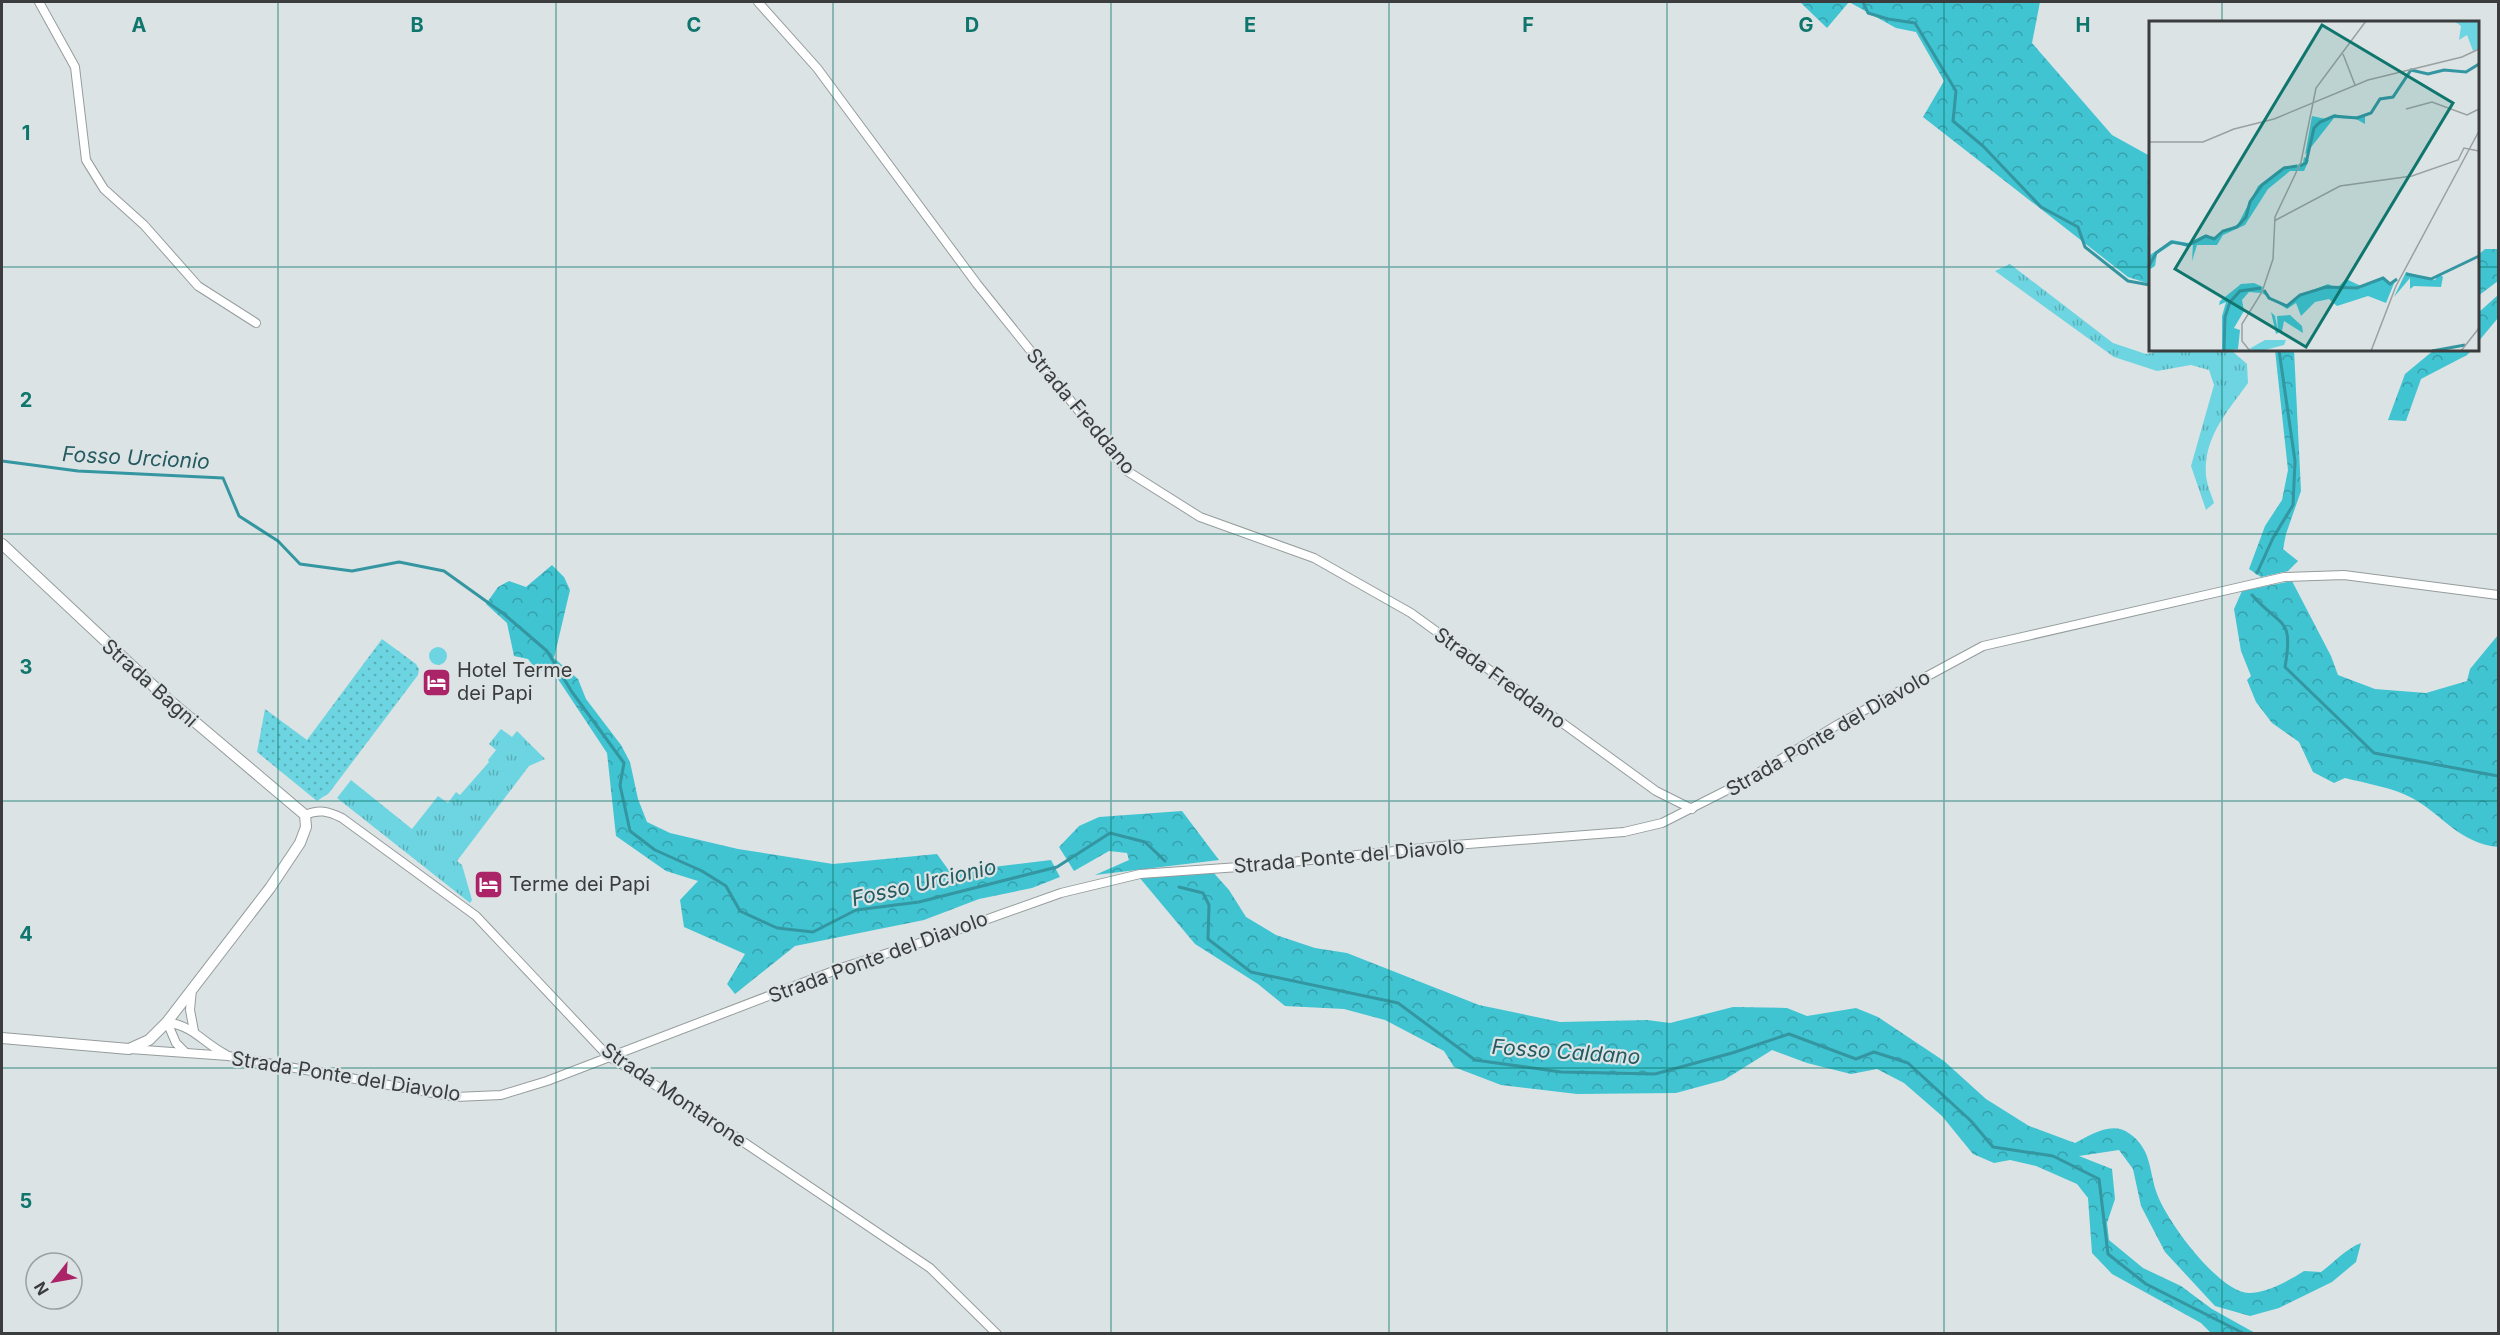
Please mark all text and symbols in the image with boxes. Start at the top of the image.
text: A [132,13,147,37]
text: B [410,13,424,37]
text: C [687,13,701,37]
text: D [965,13,979,37]
text: E [1244,13,1256,37]
text: F [1522,13,1534,37]
text: G [1798,13,1814,37]
text: H [2076,13,2090,37]
inset map [2149,21,2479,351]
text: 1 [22,121,30,145]
street label: Strada Freddano [1021,343,1141,479]
text: 2 [20,388,32,412]
water label: Fosso Urcionio [62,441,211,474]
street label: Strada Freddano [1429,622,1571,734]
street label: Strada Bagni [97,634,203,732]
text: 3 [20,655,32,679]
place label: Hotel Terme dei Papi [457,658,572,705]
street label: Strada Ponte del Diavolo [1722,665,1934,801]
hotel icon: Hotel Terme dei Papi [420,666,452,698]
street label: Strada Ponte del Diavolo [1233,834,1465,878]
water label: Fosso Urcionio [849,854,999,911]
hotel icon: Terme dei Papi [472,868,504,900]
place label: Terme dei Papi [509,872,650,896]
street label: Strada Ponte del Diavolo [765,906,991,1008]
text: 4 [19,922,33,946]
water label: Fosso Caldano [1491,1034,1641,1069]
street label: Strada Montarone [597,1038,751,1152]
street label: Strada Ponte del Diavolo [230,1046,462,1106]
text: 5 [20,1189,32,1213]
north arrow [24,1251,84,1311]
text: N [29,1278,53,1299]

